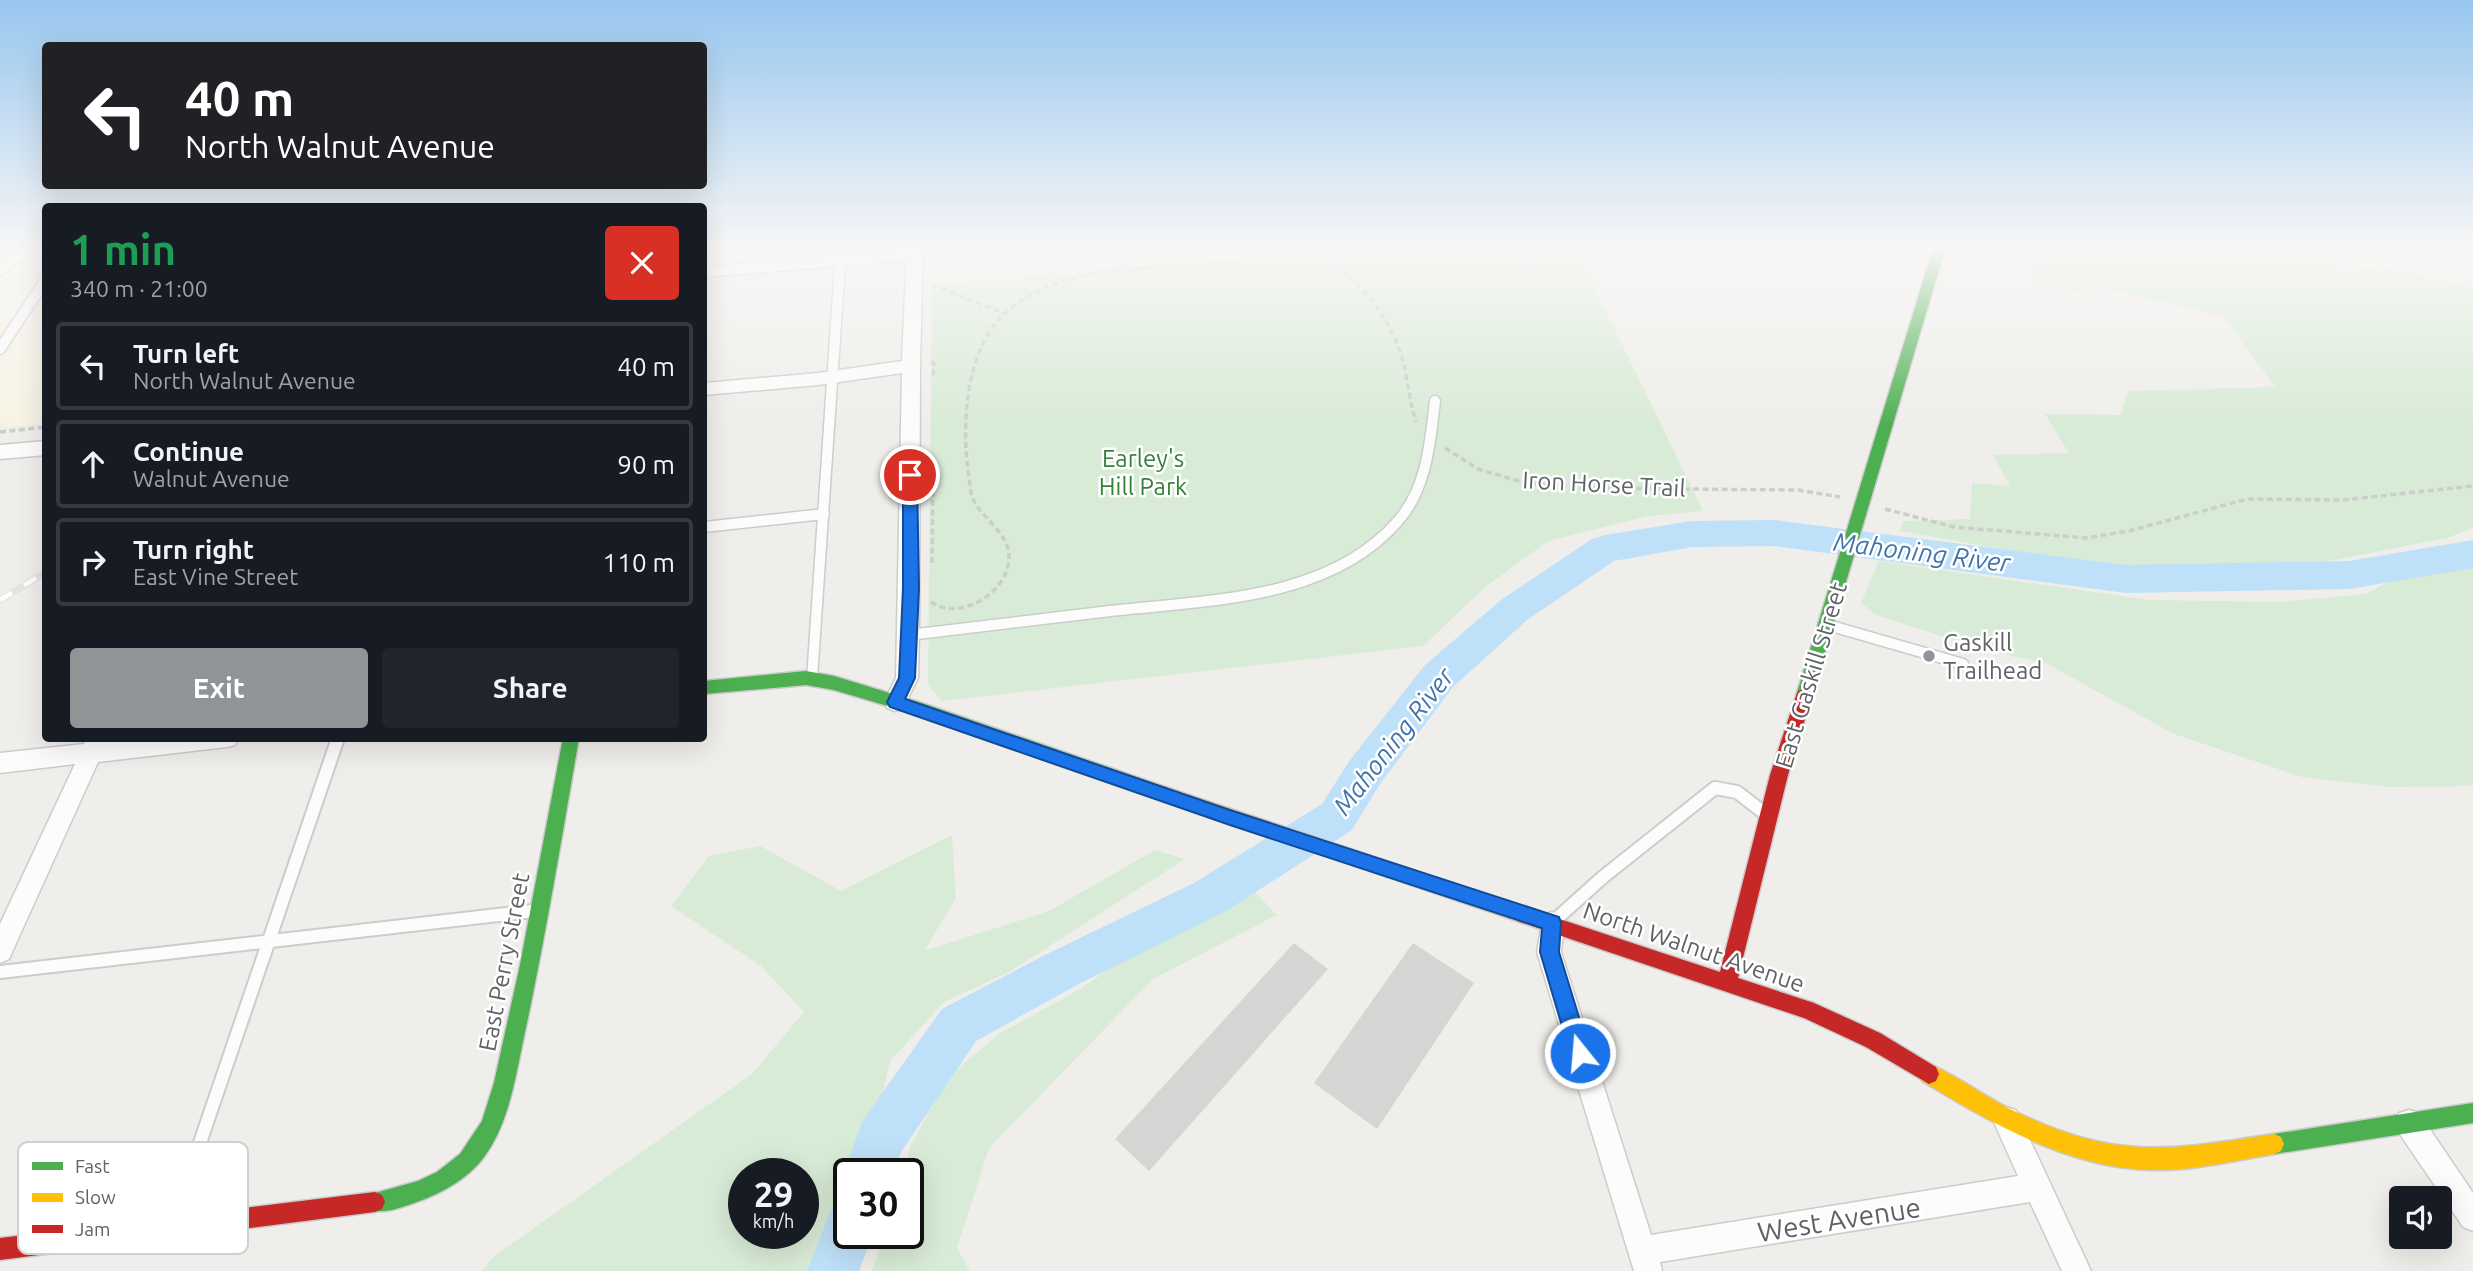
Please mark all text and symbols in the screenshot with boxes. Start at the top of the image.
icon: left [70,70,161,161]
text: 40 m [185,70,294,125]
text: North Walnut Avenue [185,128,495,164]
text: 1 min [70,226,176,273]
button: close [605,226,679,300]
text: 340 m · 21:00 [70,276,208,301]
text: Turn left [133,339,239,368]
icon: left [74,347,112,385]
text: 40 m [617,352,675,381]
text: North Walnut Avenue [133,368,356,393]
text: Continue [133,437,244,466]
icon: ahead [74,445,112,483]
pin [880,445,940,505]
park label: Earley's Hill Park [1099,445,1187,500]
text: 90 m [617,450,675,479]
icon: arrive [891,456,929,494]
text: Walnut Avenue [133,466,290,491]
street label: Iron Horse Trail [1522,466,1686,502]
water label: Mahoning River [1832,527,2013,577]
text: Turn right [133,535,254,564]
icon: right [74,543,112,581]
text: 110 m [603,548,675,577]
text: East Vine Street [133,564,298,589]
street label: East Gaskill Street [1770,578,1852,771]
place label: Gaskill Trailhead [1943,629,2042,684]
button: Exit [70,648,368,728]
button: Share [382,648,679,728]
marker: Gaskill Trailhead [1921,648,1937,664]
water label: Mahoning River [1327,661,1460,820]
street label: East Perry Street [473,870,535,1053]
street label: North Walnut Avenue [1580,896,1808,998]
position arrow [1543,1016,1617,1090]
legend [18,1142,248,1254]
text: Fast [75,1155,110,1177]
speed limit sign: 30 [833,1158,924,1249]
text: 29 [754,1174,793,1214]
text: Slow [75,1186,116,1208]
map controls [2389,1186,2452,1249]
button: sound [2389,1186,2452,1249]
street label: West Avenue [1755,1191,1923,1247]
text: km/h [753,1211,794,1231]
text: Jam [75,1218,111,1240]

